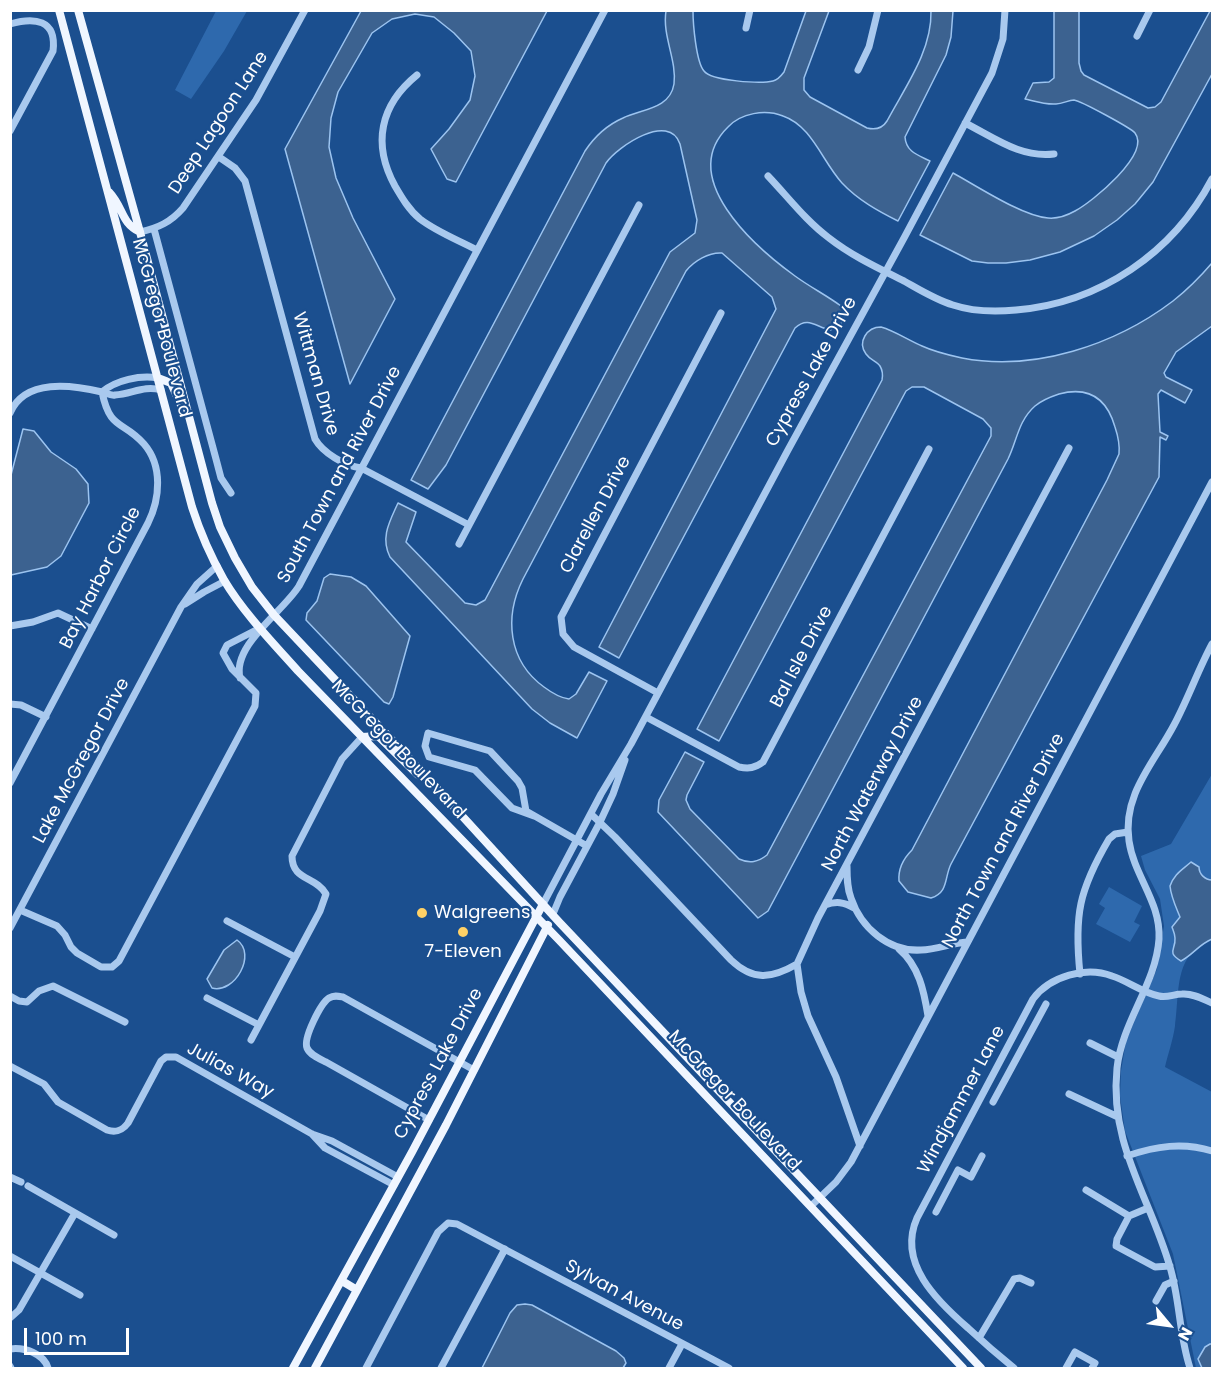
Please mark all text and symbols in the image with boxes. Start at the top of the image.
street label: Deep Lagoon Lane [165,47,273,199]
street label: McGregor Boulevard [127,236,195,420]
street label: Cypress Lake Drive [762,293,862,451]
street label: Wittman Drive [287,310,343,438]
street label: South Town and River Drive [273,363,407,587]
street label: Clarellen Drive [556,453,636,577]
street label: Bay Harbor Circle [56,503,146,653]
street label: Bal Isle Drive [766,603,838,711]
street label: Lake McGregor Drive [29,675,135,847]
street label: McGregor Boulevard [326,676,470,824]
street label: North Waterway Drive [818,693,928,875]
street label: North Town and River Drive [938,730,1070,952]
place label: Walgreens [434,902,530,924]
marker: Walgreens [415,906,429,920]
marker: 7-Eleven [456,925,470,939]
place label: 7-Eleven [424,941,502,963]
street label: Cypress Lake Drive [390,985,488,1143]
street label: Windjammer Lane [914,1022,1010,1178]
street label: McGregor Boulevard [663,1026,805,1176]
street label: Julias Way [183,1038,277,1104]
street label: Sylvan Avenue [561,1256,687,1336]
north arrow [1139,1295,1199,1355]
scale bar [27,1316,132,1354]
text: N [1172,1323,1198,1345]
text: 100 m [35,1326,87,1351]

